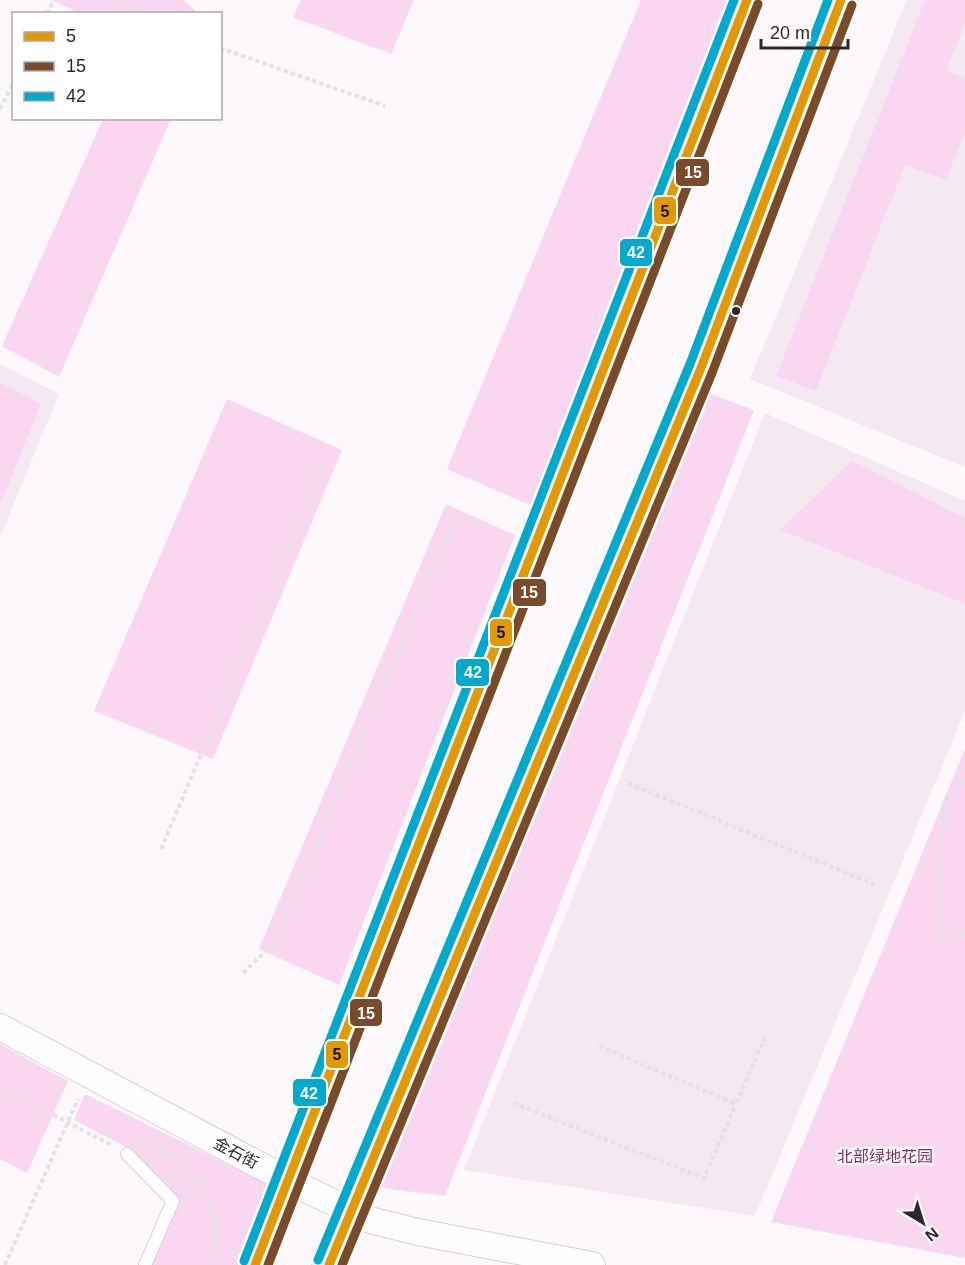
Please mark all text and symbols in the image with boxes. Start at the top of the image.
legend [12,12,222,120]
scale bar [761,12,848,50]
text: 20 m [770,23,810,43]
text: 5 [66,26,76,46]
text: 15 [66,56,86,76]
text: 42 [66,86,86,106]
line badge: 15 [675,158,710,187]
text: 15 [684,164,702,181]
line badge: 5 [653,196,677,225]
text: 5 [661,203,670,220]
line badge: 42 [619,238,653,267]
text: 42 [627,244,645,261]
unlabelled marker [730,305,742,317]
line badge: 15 [512,578,547,607]
text: 15 [520,584,538,601]
line badge: 5 [489,618,513,647]
text: 5 [497,624,506,641]
line badge: 42 [455,658,490,687]
text: 42 [464,664,482,681]
line badge: 15 [349,998,383,1027]
text: 15 [357,1005,375,1022]
line badge: 5 [325,1040,349,1069]
text: 5 [333,1046,342,1063]
line badge: 42 [292,1078,327,1107]
text: 42 [300,1085,318,1102]
street label: 金石街 [211,1134,261,1172]
park label: 北部绿地花园 [837,1148,933,1165]
north arrow [893,1193,953,1253]
text: N [922,1224,942,1245]

